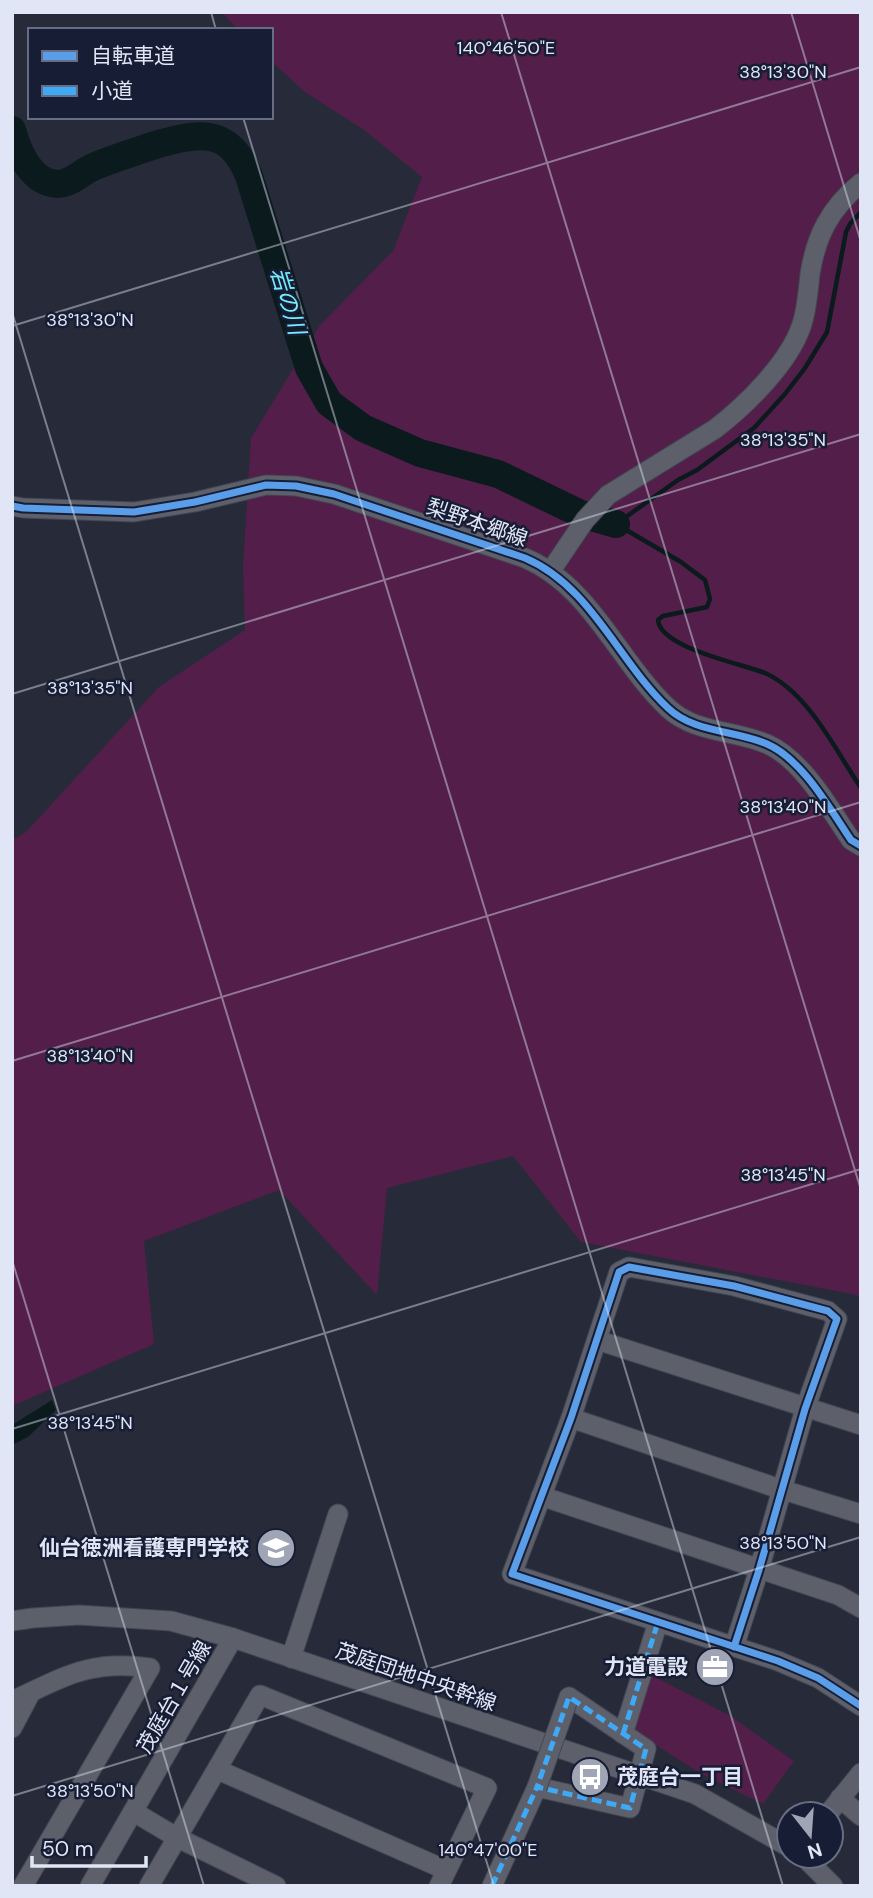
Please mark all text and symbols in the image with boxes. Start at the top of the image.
legend [28,28,273,119]
text: 140°46'50"E [457,36,555,60]
text: 自転車道 [91,42,175,70]
text: 38°13'30"N [739,60,827,84]
text: 小道 [91,77,133,105]
water label: 岩の川 [264,264,313,341]
text: 38°13'30"N [46,308,134,332]
text: 38°13'35"N [740,428,826,452]
street label: 梨野本郷線 [423,493,531,553]
text: 38°13'35"N [47,676,133,700]
text: 38°13'40"N [740,795,826,819]
text: 38°13'40"N [47,1044,133,1068]
text: 38°13'45"N [740,1163,826,1187]
text: 38°13'45"N [47,1411,133,1435]
school or university icon: 仙台徳洲看護専門学校 [255,1527,297,1569]
text: 38°13'50"N [739,1531,827,1555]
place label: 仙台徳洲看護専門学校 [39,1534,249,1562]
street label: 茂庭台１号線 [130,1635,218,1759]
street label: 茂庭団地中央幹線 [332,1636,500,1718]
office icon: 力道電設 [694,1646,736,1688]
place label: 力道電設 [604,1653,688,1681]
bus stop icon: 茂庭台一丁目 [569,1756,611,1798]
place label: 茂庭台一丁目 [617,1763,743,1791]
text: 38°13'50"N [46,1779,134,1803]
north arrow [775,1800,845,1870]
scale bar [32,1825,145,1869]
text: 50 m [42,1835,93,1863]
text: N [805,1837,825,1865]
text: 140°47'00"E [439,1838,538,1862]

